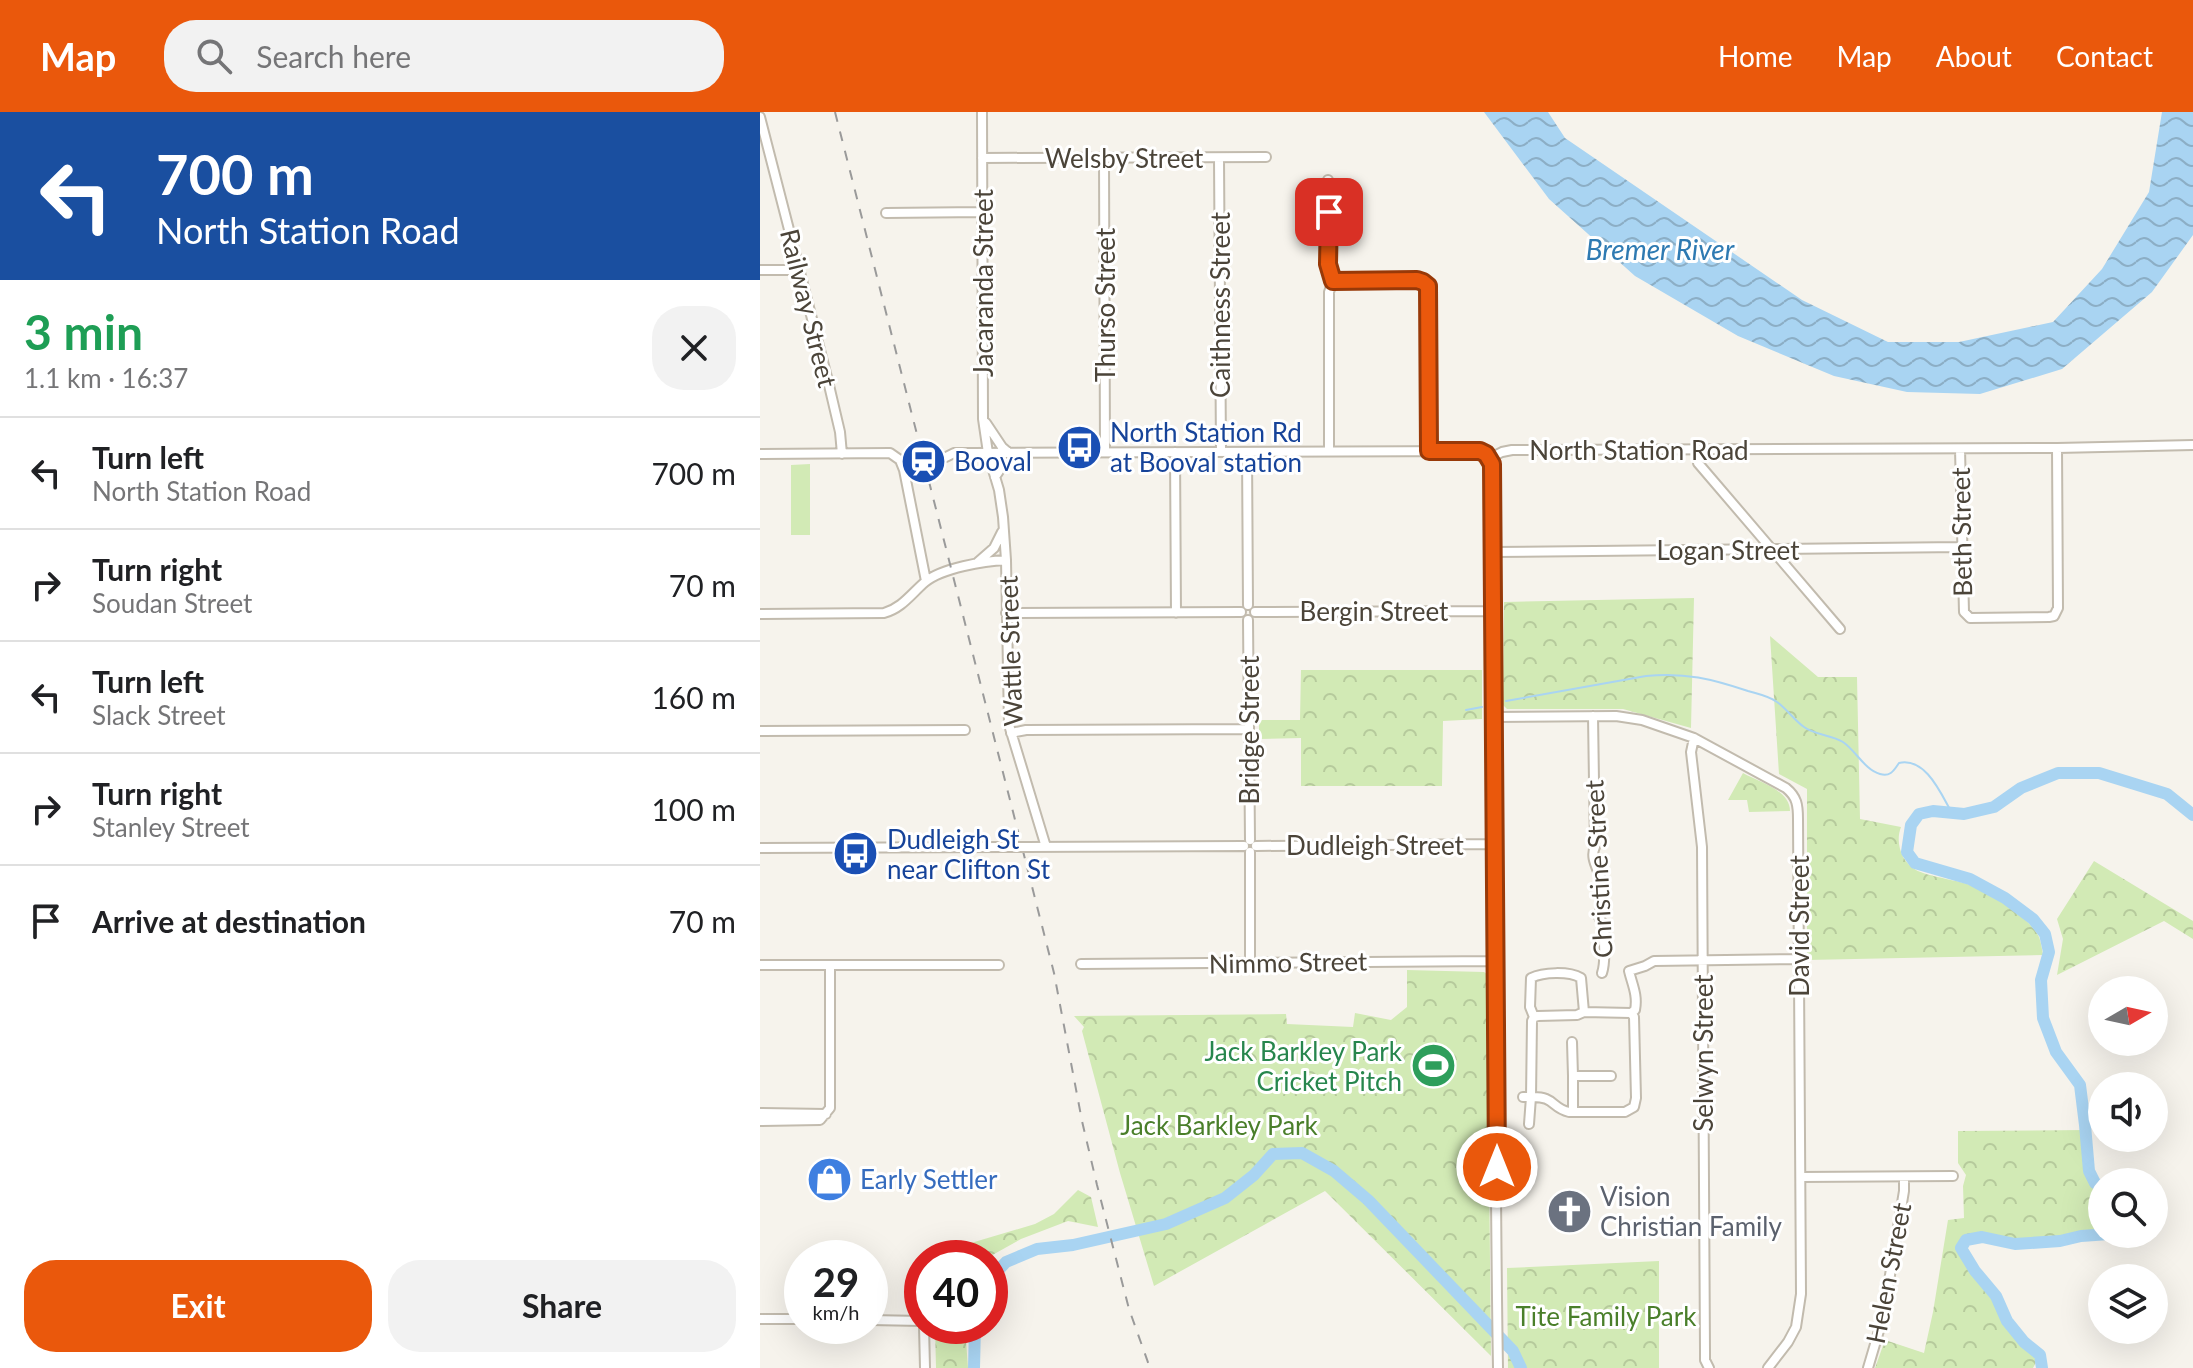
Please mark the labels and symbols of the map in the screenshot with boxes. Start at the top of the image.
street label: Welsby Street [1045,142,1204,174]
pin [1295,178,1363,246]
street label: Jacaranda Street [967,188,999,377]
street label: Caithness Street [1204,211,1236,398]
street label: Railway Street [774,225,844,391]
street label: Thurso Street [1089,227,1121,382]
water label: Bremer River [1586,232,1735,266]
place label: North Station Rd at Booval station [1110,416,1302,478]
bus stop icon: North Station Rd at Booval station [1055,423,1103,471]
street label: North Station Road [1529,434,1749,466]
station icon: Booval [899,437,947,485]
place label: Booval [954,445,1032,477]
street label: Beth Street [1944,466,1978,597]
street label: Logan Street [1656,534,1800,566]
street label: Wattle Street [991,574,1029,727]
street label: Bergin Street [1300,595,1449,627]
street label: Bridge Street [1233,655,1265,804]
street label: Christine Street [1577,779,1619,959]
place label: Dudleigh St near Clifton St [887,823,1051,885]
street label: Dudleigh Street [1286,829,1465,861]
bus stop icon: Dudleigh St near Clifton St [832,830,880,878]
street label: David Street [1783,855,1815,997]
street label: Nimmo Street [1208,945,1368,979]
street label: Selwyn Street [1687,974,1719,1132]
north arrow [2088,976,2168,1056]
place label: Jack Barkley Park Cricket Pitch [1204,1035,1403,1097]
sports icon: Jack Barkley Park Cricket Pitch [1409,1042,1457,1090]
park label: Jack Barkley Park [1120,1109,1319,1141]
position arrow [1455,1125,1539,1209]
shop icon: Early Settler [805,1155,853,1203]
place label: Early Settler [860,1163,998,1195]
place label: Vision Christian Family [1600,1180,1782,1242]
church icon: Vision Christian Family [1545,1187,1593,1235]
street label: Helen Street [1859,1199,1917,1346]
speed limit sign: 40 [904,1240,1008,1344]
park label: Tite Family Park [1516,1300,1697,1332]

